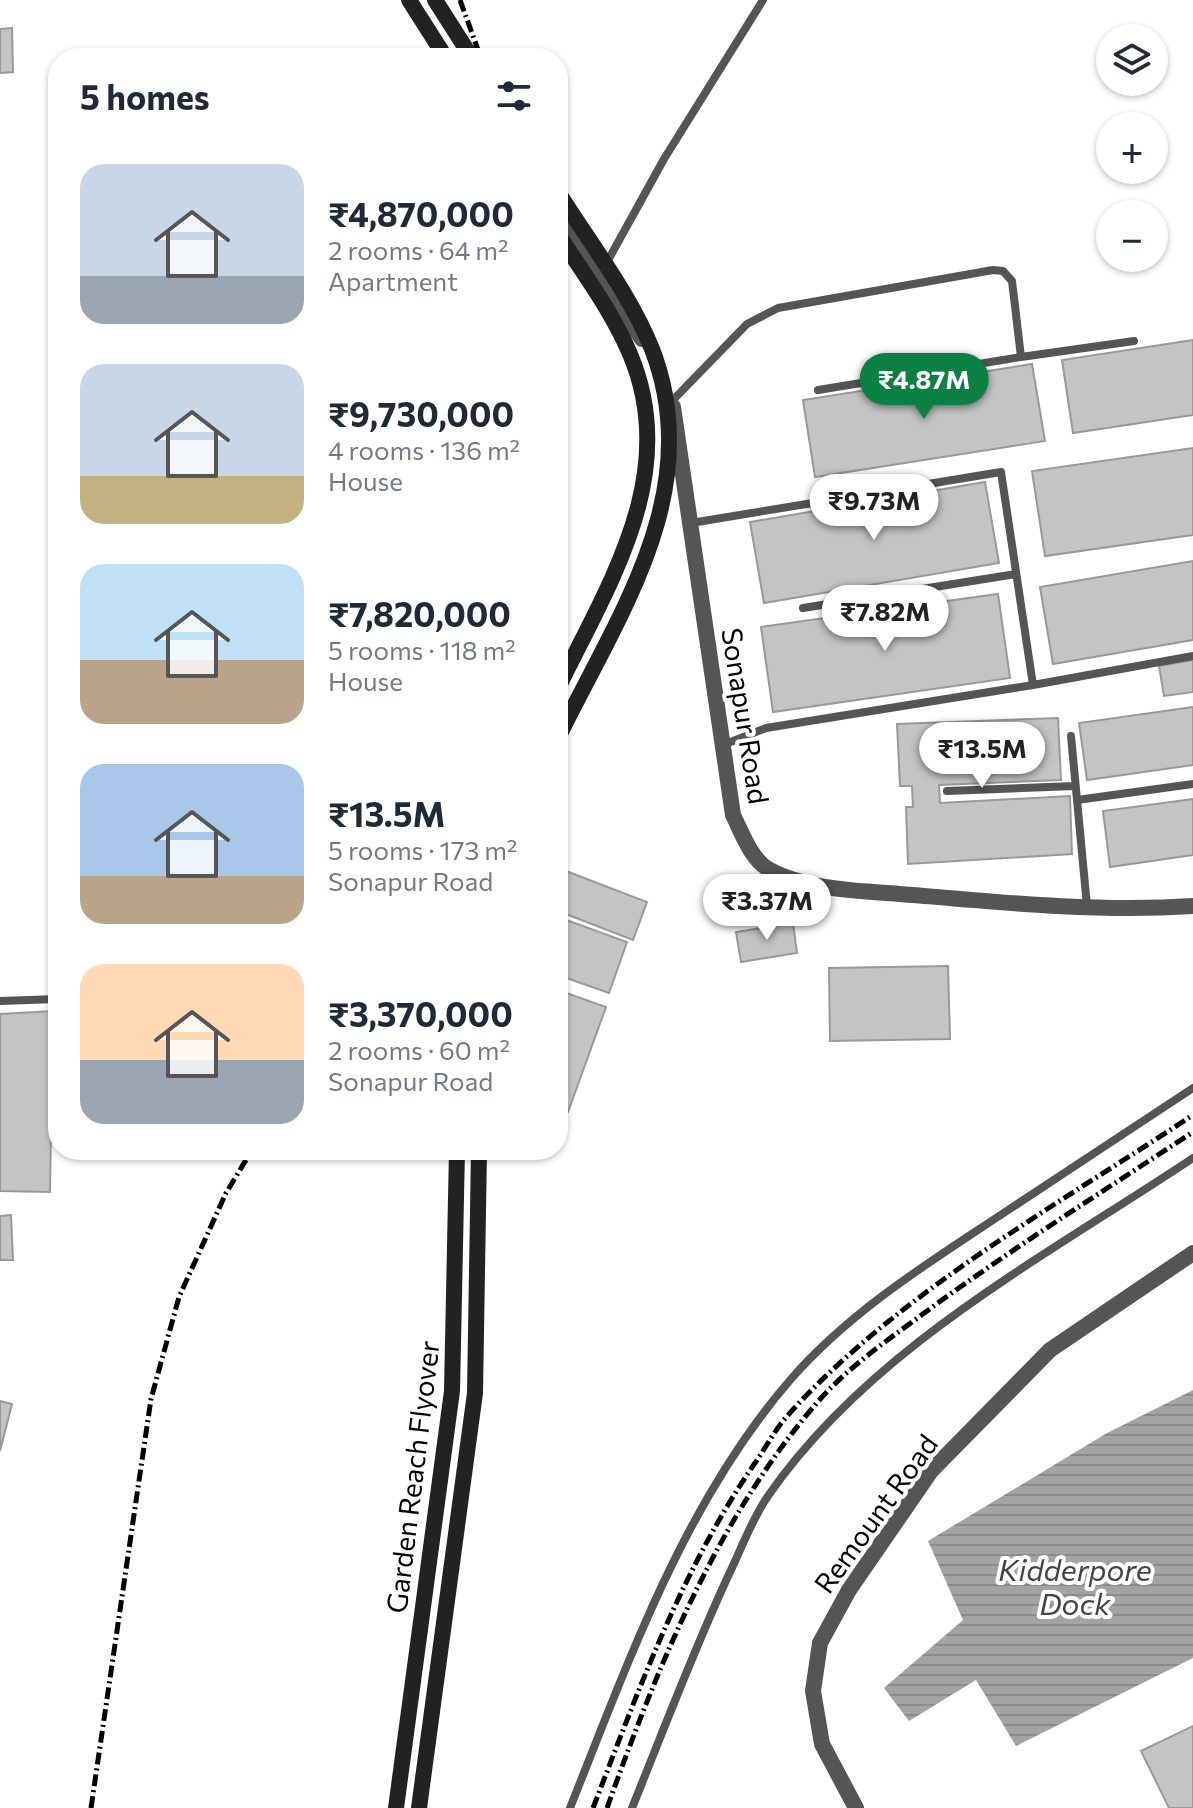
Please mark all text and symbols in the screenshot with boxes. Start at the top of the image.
map controls [1096,24,1168,272]
button: layers [1096,24,1168,96]
icon: filters [492,74,536,118]
text: 5 homes [80,75,210,117]
button: + [1096,112,1168,184]
text: ₹4,870,000 [328,192,514,234]
icon: home [144,196,240,292]
button: − [1096,200,1168,272]
text: 2 rooms · 64 m² [328,234,509,265]
text: Apartment [328,265,458,296]
pin: ₹4.87M [859,353,989,421]
text: ₹4.87M [878,363,970,394]
text: ₹9,730,000 [328,392,514,434]
icon: home [144,396,240,492]
text: 4 rooms · 136 m² [328,434,520,465]
text: House [328,465,403,496]
pin: ₹9.73M [809,474,939,542]
text: ₹9.73M [828,484,920,515]
pin: ₹7.82M [820,585,950,653]
text: ₹7,820,000 [328,592,511,634]
text: ₹7.82M [840,595,930,626]
icon: home [144,596,240,692]
street label: Sonapur Road [715,625,777,806]
text: 5 rooms · 118 m² [328,634,516,665]
text: House [328,665,403,696]
pin: ₹13.5M [917,722,1047,790]
text: ₹13.5M [937,732,1027,763]
text: ₹13.5M [328,792,445,834]
icon: home [144,796,240,892]
text: 5 rooms · 173 m² [328,834,517,865]
text: Sonapur Road [328,865,493,896]
pin: ₹3.37M [702,874,832,942]
text: ₹3.37M [721,884,813,915]
text: ₹3,370,000 [328,992,513,1034]
icon: home [144,996,240,1092]
text: 2 rooms · 60 m² [328,1034,510,1065]
text: Sonapur Road [328,1065,493,1096]
street label: Garden Reach Flyover [378,1339,446,1615]
street label: Remount Road [806,1427,944,1599]
water label: Kidderpore Dock [998,1550,1152,1621]

